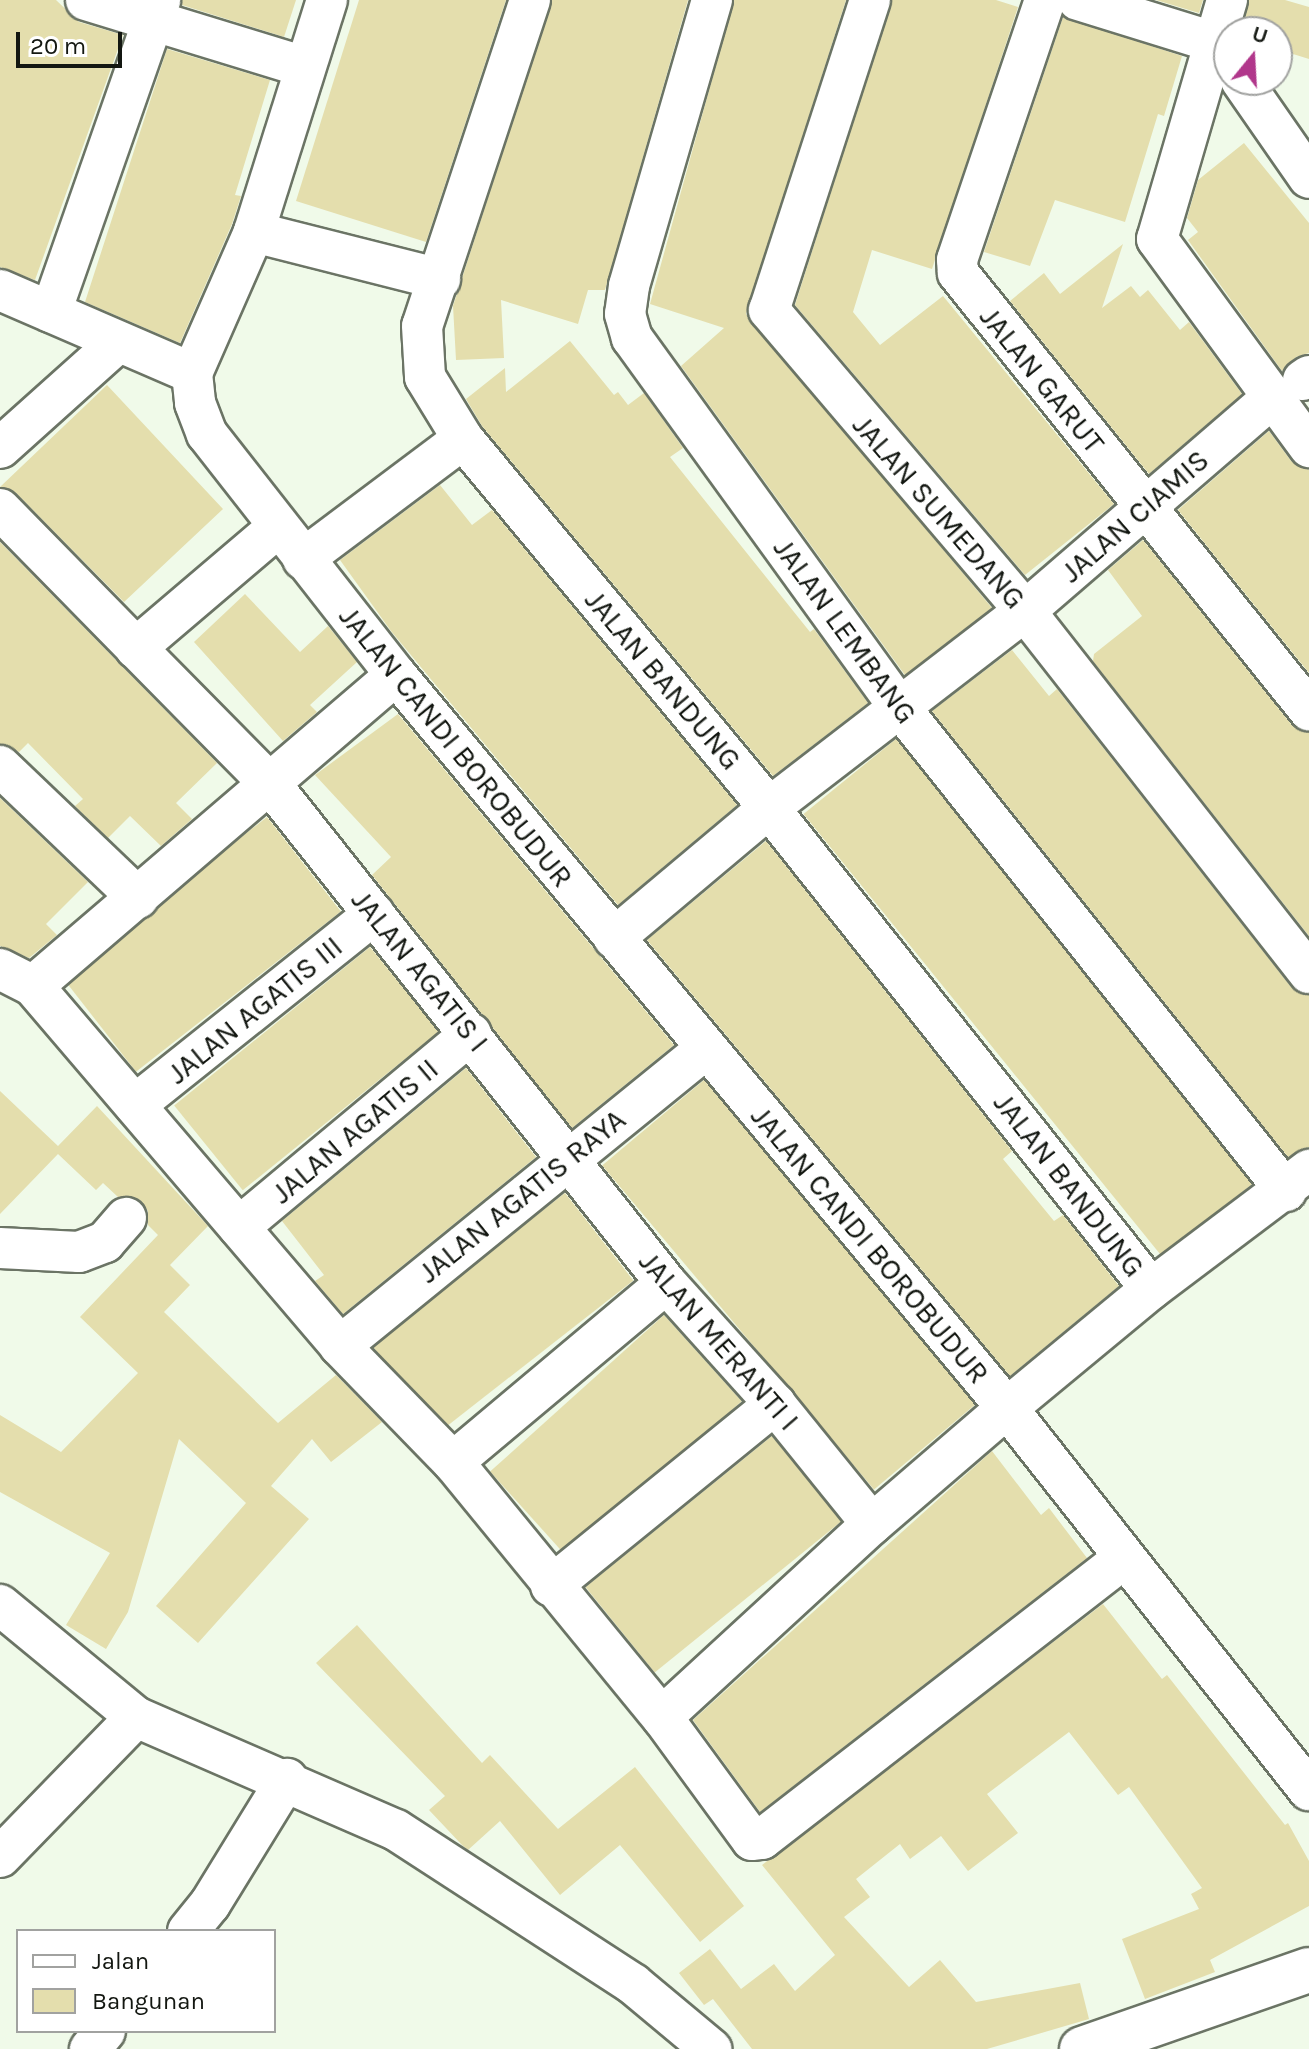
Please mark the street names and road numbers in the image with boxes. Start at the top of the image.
street label: JALAN GARUT [972,300,1112,460]
street label: JALAN SUMEDANG [845,408,1033,616]
street label: JALAN CIAMIS [1054,442,1216,590]
street label: JALAN LEMBANG [766,531,924,731]
street label: JALAN BANDUNG [577,583,749,777]
street label: JALAN CANDI BOROBUDUR [331,599,581,895]
street label: JALAN AGATIS I [344,883,496,1059]
street label: JALAN AGATIS III [160,928,350,1092]
street label: JALAN AGATIS II [264,1051,446,1211]
street label: JALAN BANDUNG [986,1086,1152,1284]
street label: JALAN CANDI BOROBUDUR [743,1099,997,1391]
street label: JALAN AGATIS RAYA [411,1101,633,1291]
street label: JALAN MERANTI I [631,1244,807,1438]

